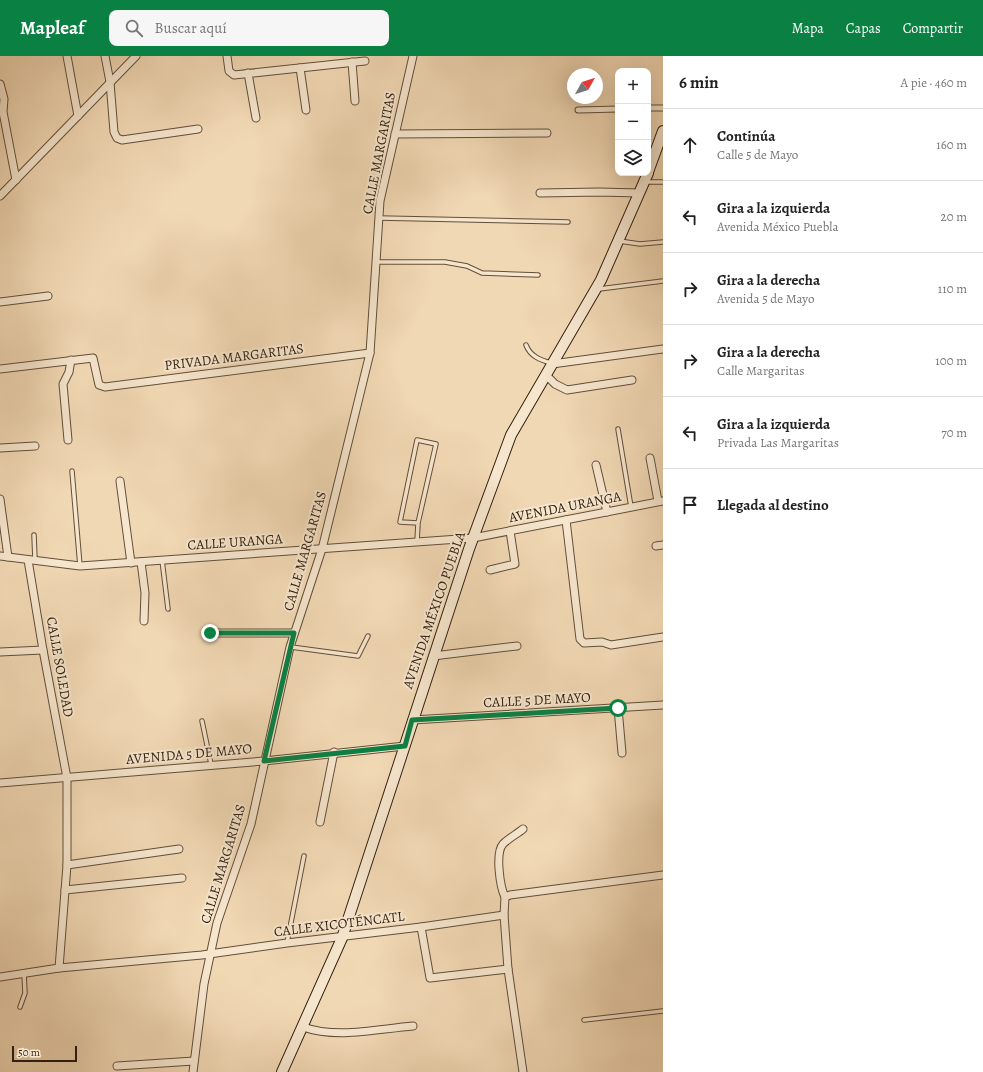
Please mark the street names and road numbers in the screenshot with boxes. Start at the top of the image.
street label: CALLE MARGARITAS [358,90,400,216]
street label: PRIVADA MARGARITAS [163,339,305,375]
street label: AVENIDA URANGA [506,487,624,527]
street label: CALLE MARGARITAS [279,489,331,613]
street label: AVENIDA MÉXICO PUEBLA [398,528,470,692]
street label: CALLE URANGA [187,529,284,555]
street label: CALLE SOLEDAD [42,615,78,719]
street label: CALLE 5 DE MAYO [483,688,592,712]
street label: AVENIDA 5 DE MAYO [124,739,253,769]
street label: CALLE MARGARITAS [196,802,250,926]
street label: CALLE XICOTÉNCATL [273,906,406,941]

